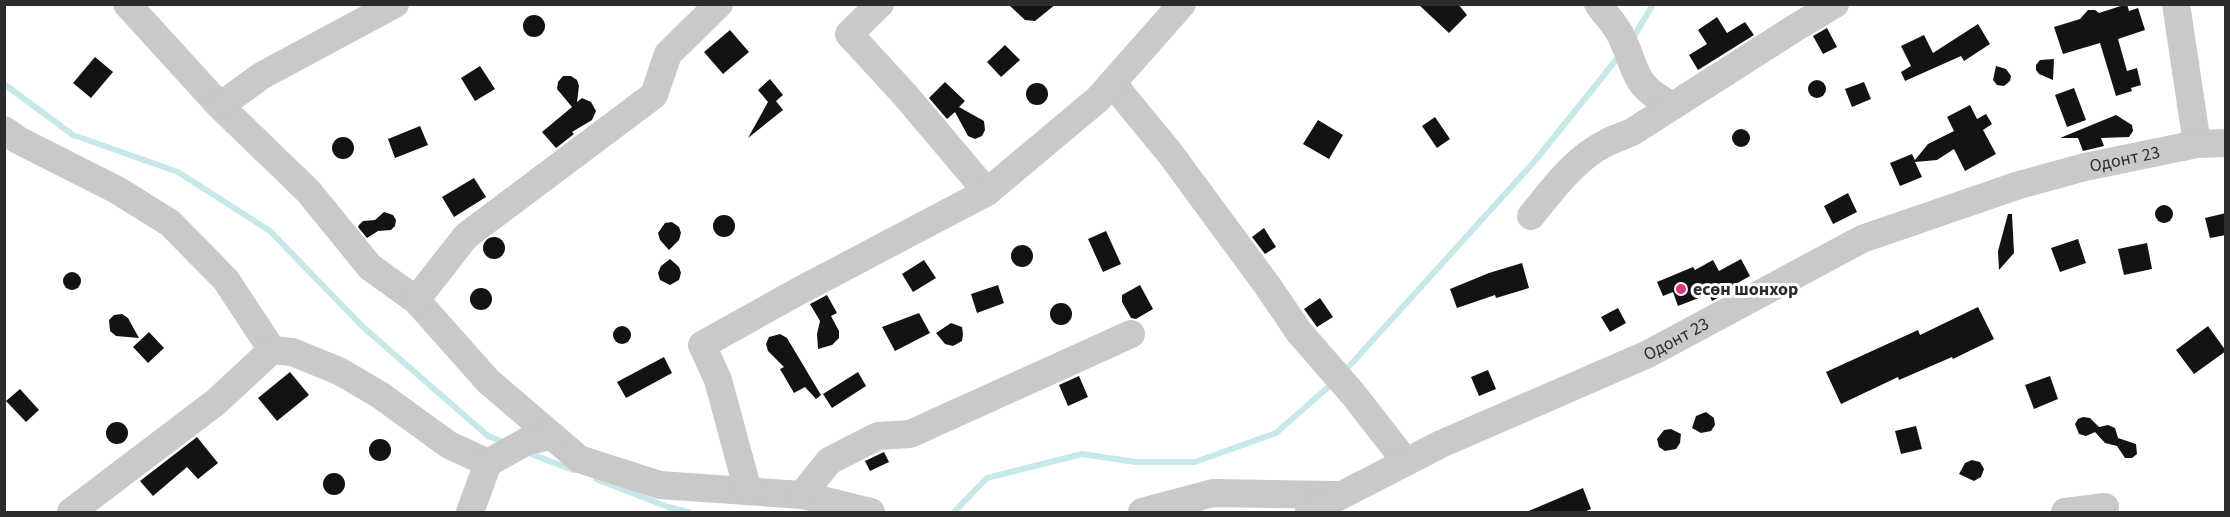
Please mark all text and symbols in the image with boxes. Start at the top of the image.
street label: Одонт 23 [2087,139,2162,178]
place label: есөн шонхор [1693,277,1798,302]
marker: есөн шонхор [1674,282,1688,296]
street label: Одонт 23 [1639,311,1713,367]

